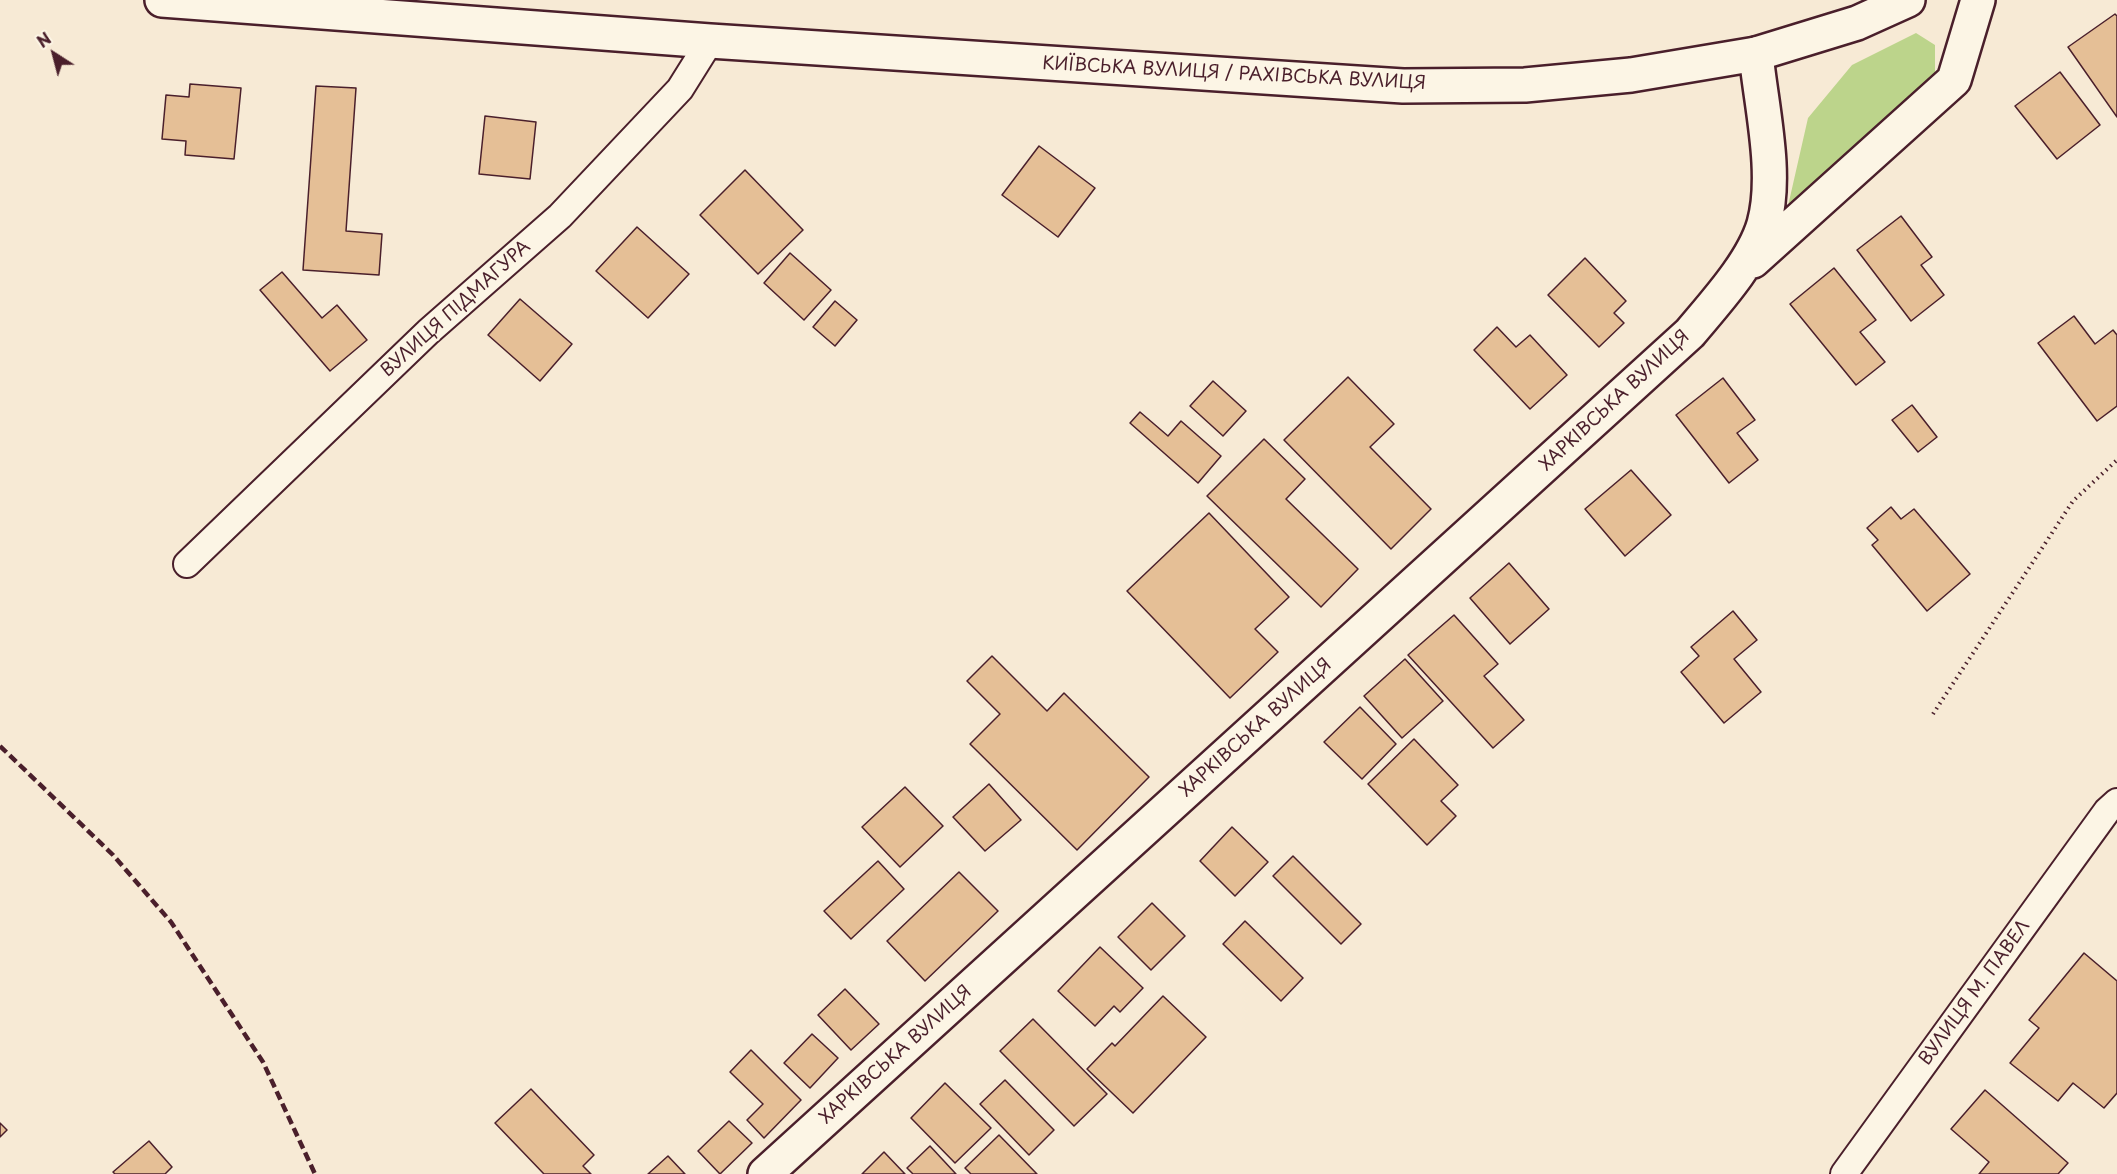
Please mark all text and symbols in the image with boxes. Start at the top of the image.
north arrow [24,24,84,84]
text: N [31,26,56,53]
street label: КИЇВСЬКА ВУЛИЦЯ / РАХІВСЬКА ВУЛИЦЯ [1042,53,1426,95]
street label: ВУЛИЦЯ ПІДМАГУРА [377,236,535,382]
street label: ХАРКІВСЬКА ВУЛИЦЯ [1536,326,1694,476]
street label: ХАРКІВСЬКА ВУЛИЦЯ [1176,654,1336,802]
street label: ВУЛИЦЯ М. ПАВЕЛ [1915,916,2035,1070]
street label: ХАРКІВСЬКА ВУЛИЦЯ [816,981,976,1129]

